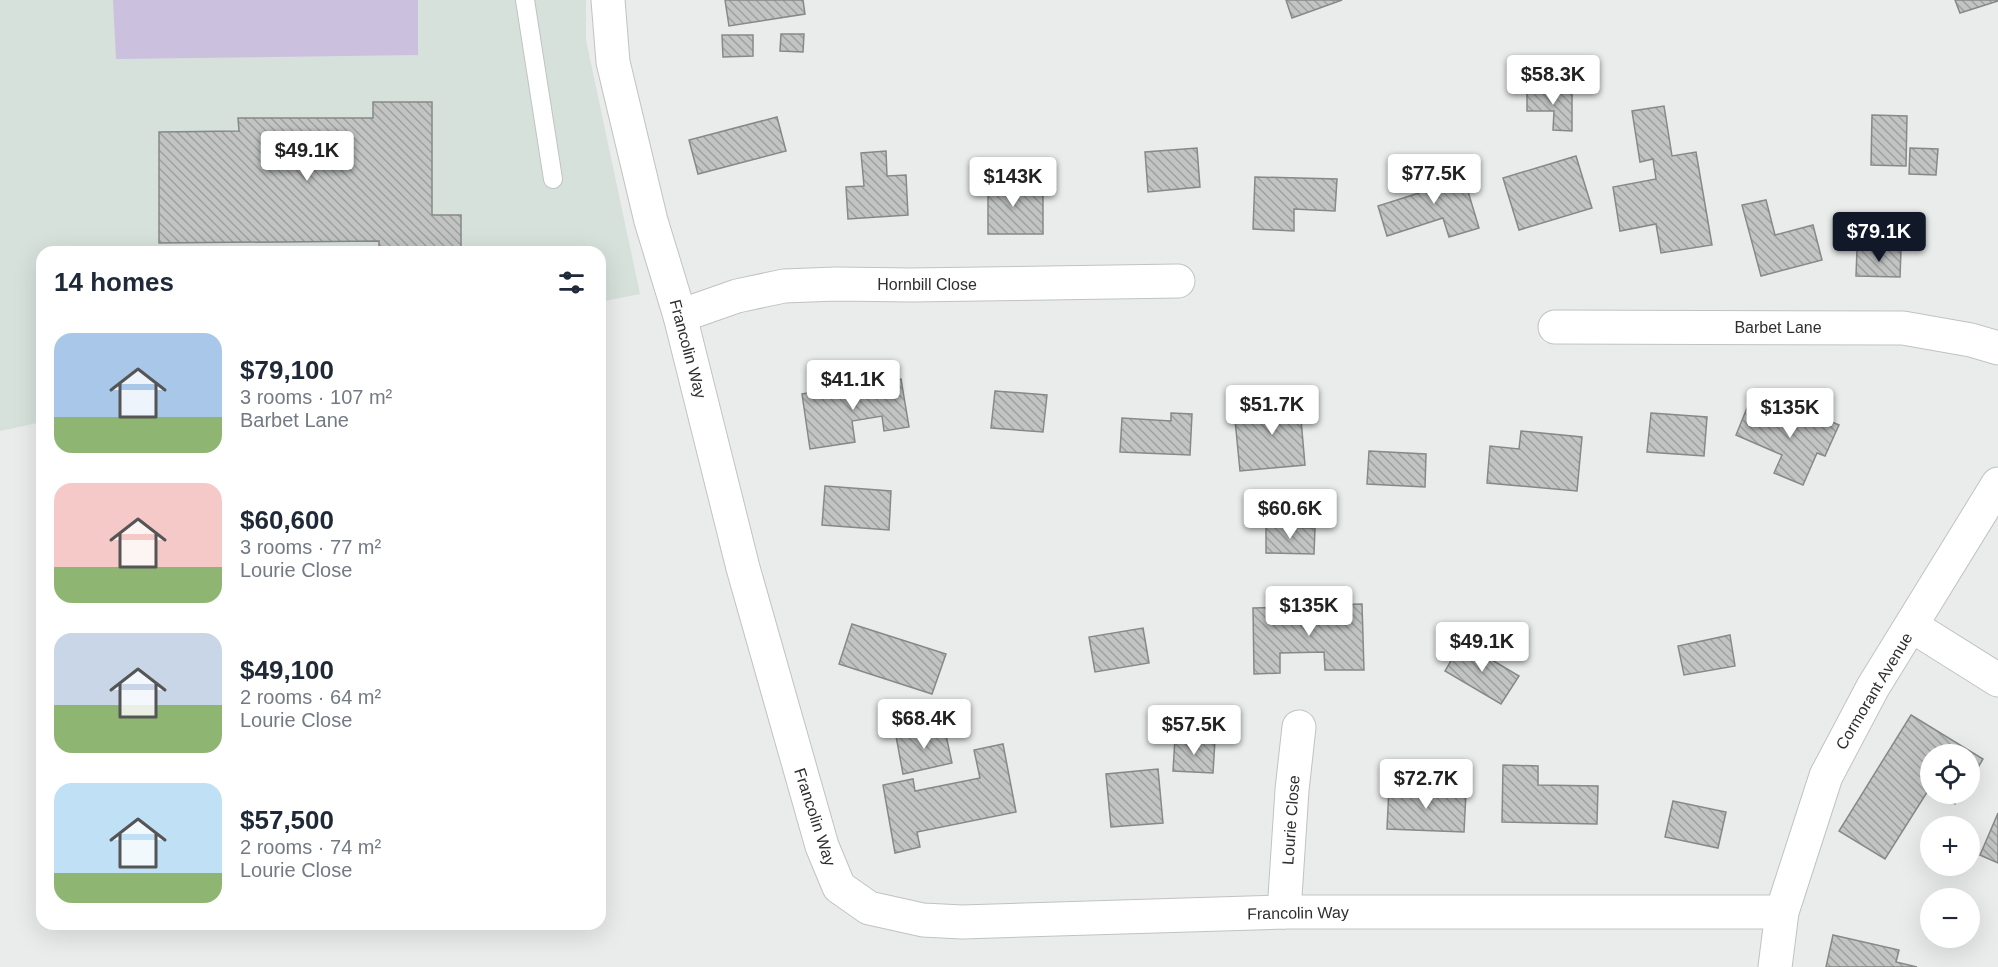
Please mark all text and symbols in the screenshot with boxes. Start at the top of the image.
pin: $58.3K [1504,55,1602,106]
text: $58.3K [1521,63,1585,85]
pin: $49.1K [258,131,356,182]
text: $49.1K [275,139,339,161]
pin: $77.5K [1385,154,1483,205]
pin: $143K [971,157,1055,208]
text: $77.5K [1402,162,1466,184]
text: $143K [984,165,1042,187]
pin: $79.1K [1830,212,1928,263]
text: $79.1K [1847,220,1911,242]
icon: filters [555,266,588,299]
text: 14 homes [54,267,174,297]
street label: Hornbill Close [877,276,977,293]
street label: Francolin Way [667,298,709,400]
street label: Barbet Lane [1734,319,1822,336]
text: $79,100 [240,355,334,385]
icon: home [102,357,174,429]
pin: $41.1K [804,360,902,411]
text: $41.1K [821,368,885,390]
pin: $51.7K [1223,385,1321,436]
text: 3 rooms · 107 m² [240,386,392,408]
pin: $135K [1748,388,1832,439]
text: $51.7K [1240,393,1304,415]
text: $135K [1761,396,1819,418]
text: Barbet Lane [240,409,349,431]
pin: $60.6K [1241,489,1339,540]
text: $60.6K [1258,497,1322,519]
text: $60,600 [240,505,334,535]
icon: home [102,507,174,579]
text: 3 rooms · 77 m² [240,536,381,558]
text: Lourie Close [240,559,352,581]
pin: $135K [1267,586,1351,637]
text: $135K [1280,594,1338,616]
pin: $49.1K [1433,622,1531,673]
street label: Cormorant Avenue [1832,629,1916,752]
text: $49.1K [1450,630,1514,652]
text: $49,100 [240,655,334,685]
icon: home [102,657,174,729]
text: 2 rooms · 64 m² [240,686,381,708]
pin: $68.4K [875,699,973,750]
pin: $57.5K [1145,705,1243,756]
text: $68.4K [892,707,956,729]
text: Lourie Close [240,709,352,731]
text: $57.5K [1162,713,1226,735]
map controls [1920,744,1980,948]
button: locate [1920,744,1980,804]
pin: $72.7K [1377,759,1475,810]
street label: Francolin Way [791,766,839,868]
text: $72.7K [1394,767,1458,789]
street label: Lourie Close [1279,775,1303,865]
text: $57,500 [240,805,334,835]
icon: home [102,807,174,879]
button: + [1920,816,1980,876]
text: 2 rooms · 74 m² [240,836,381,858]
text: Lourie Close [240,859,352,881]
button: − [1920,888,1980,948]
street label: Francolin Way [1247,904,1349,922]

